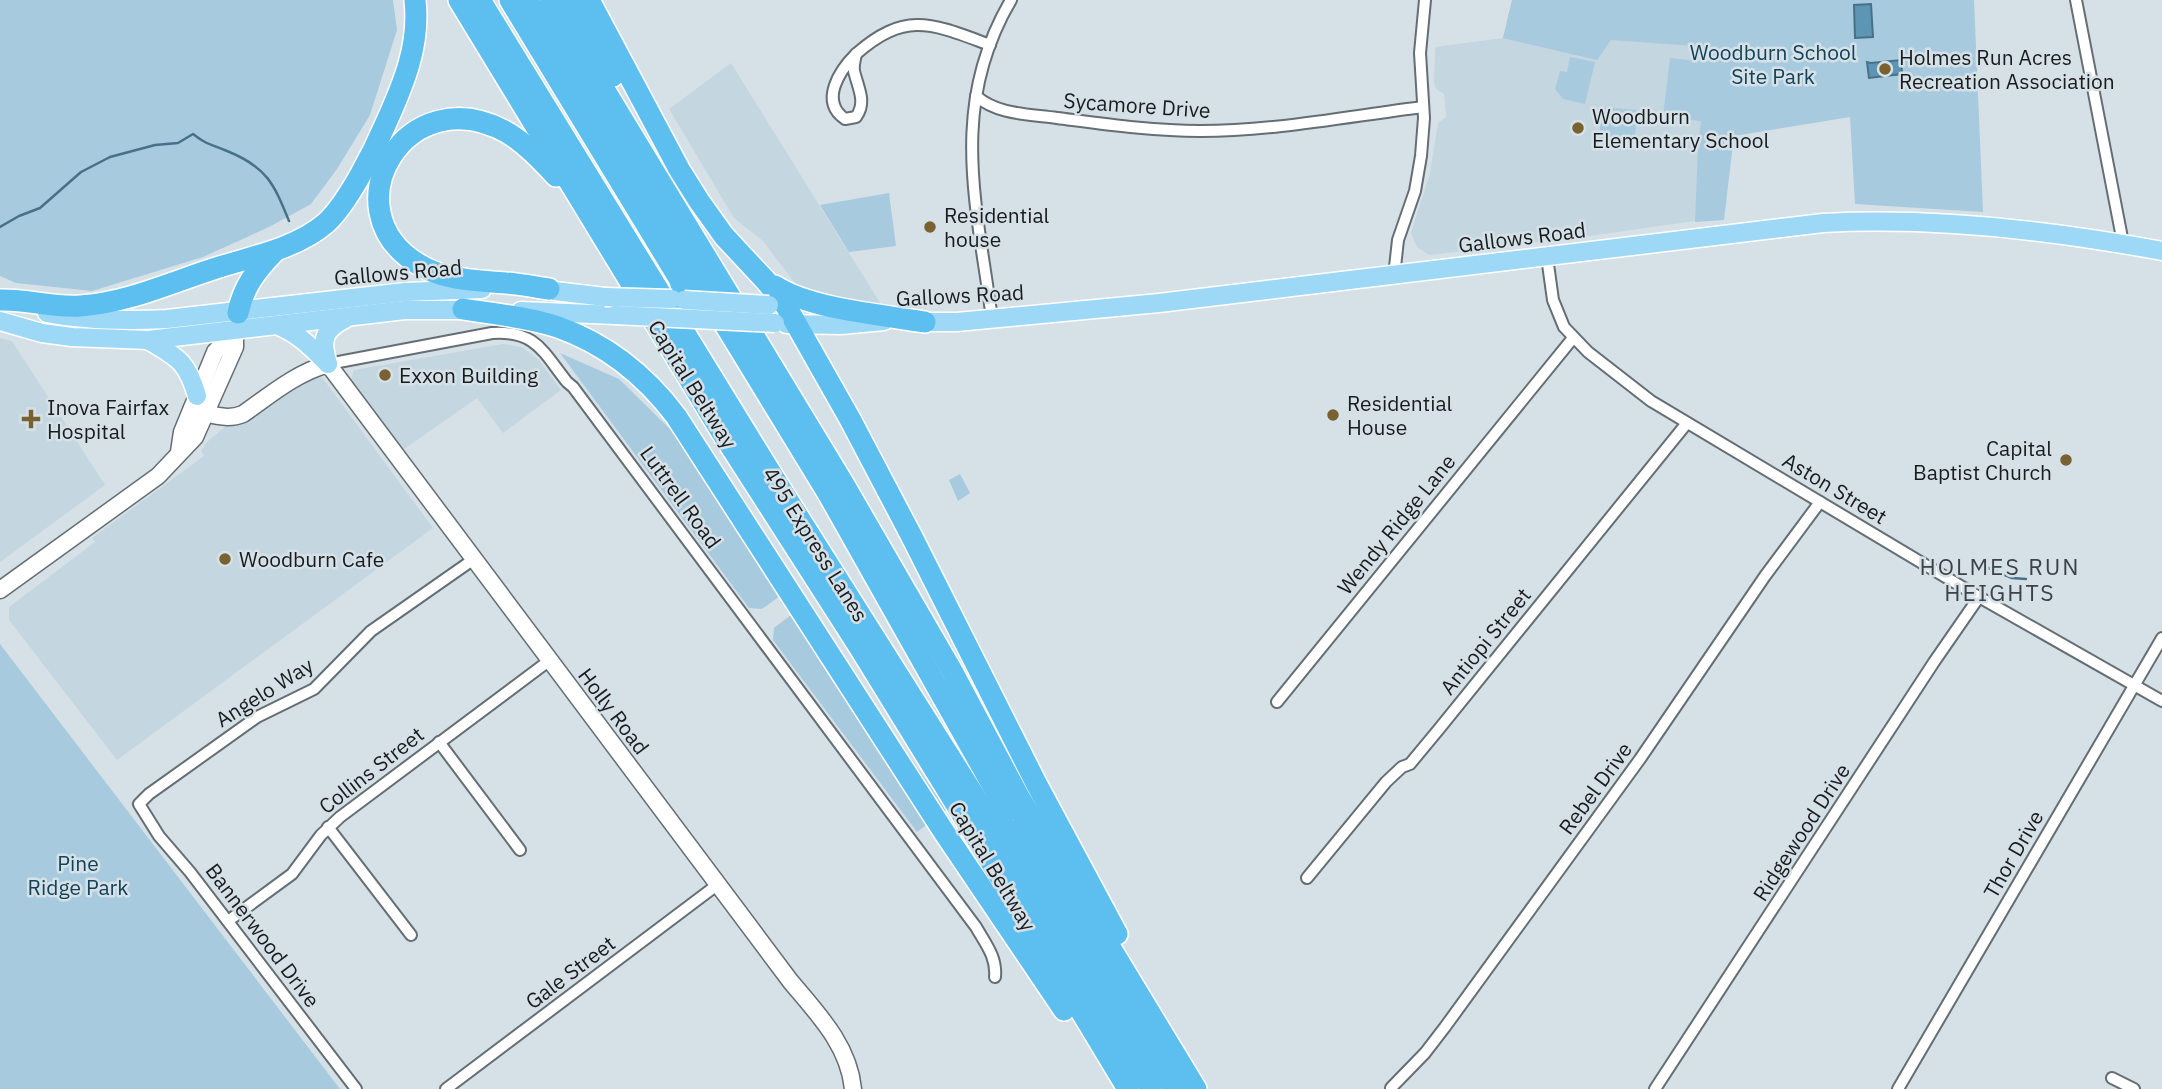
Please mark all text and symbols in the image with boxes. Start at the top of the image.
park label: Woodburn School Site Park [1690,38,1857,90]
place label: Holmes Run Acres Recreation Association [1899,43,2115,95]
marker: Holmes Run Acres Recreation Association [1877,61,1893,77]
street label: Sycamore Drive [1063,86,1211,124]
place label: Woodburn Elementary School [1592,102,1769,154]
marker: Woodburn Elementary School [1570,120,1586,136]
place label: Residential house [944,201,1050,253]
street label: Gallows Road [1457,215,1587,259]
marker: Residential house [922,219,938,235]
street label: Gallows Road [333,252,463,292]
street label: Gallows Road [895,278,1025,312]
street label: Capital Beltway [642,314,744,454]
place label: Exxon Building [399,361,538,389]
marker: Exxon Building [377,367,393,383]
place label: Residential House [1347,389,1453,441]
place label: Inova Fairfax Hospital [47,393,169,445]
marker: Residential House [1325,407,1341,423]
marker: Inova Fairfax Hospital [21,409,41,429]
place label: Capital Baptist Church [1913,434,2052,486]
street label: Luttrell Road [634,440,728,554]
street label: Aston Street [1778,446,1892,530]
street label: Wendy Ridge Lane [1331,448,1461,600]
marker: Capital Baptist Church [2058,452,2074,468]
street label: 495 Express Lanes [757,461,875,627]
place label: Woodburn Cafe [239,545,384,573]
marker: Woodburn Cafe [217,551,233,567]
district label: HOLMES RUN HEIGHTS [1919,551,2081,607]
street label: Antiopi Street [1433,582,1537,700]
street label: Angelo Way [210,651,319,733]
street label: Holly Road [572,662,656,760]
street label: Collins Street [313,720,429,820]
street label: Rebel Drive [1552,736,1638,840]
street label: Ridgewood Drive [1746,758,1856,906]
street label: Capital Beltway [943,796,1043,937]
street label: Thor Drive [1977,805,2049,903]
park label: Pine Ridge Park [28,849,128,901]
street label: Bannerwood Drive [200,857,326,1013]
street label: Gale Street [519,929,621,1015]

